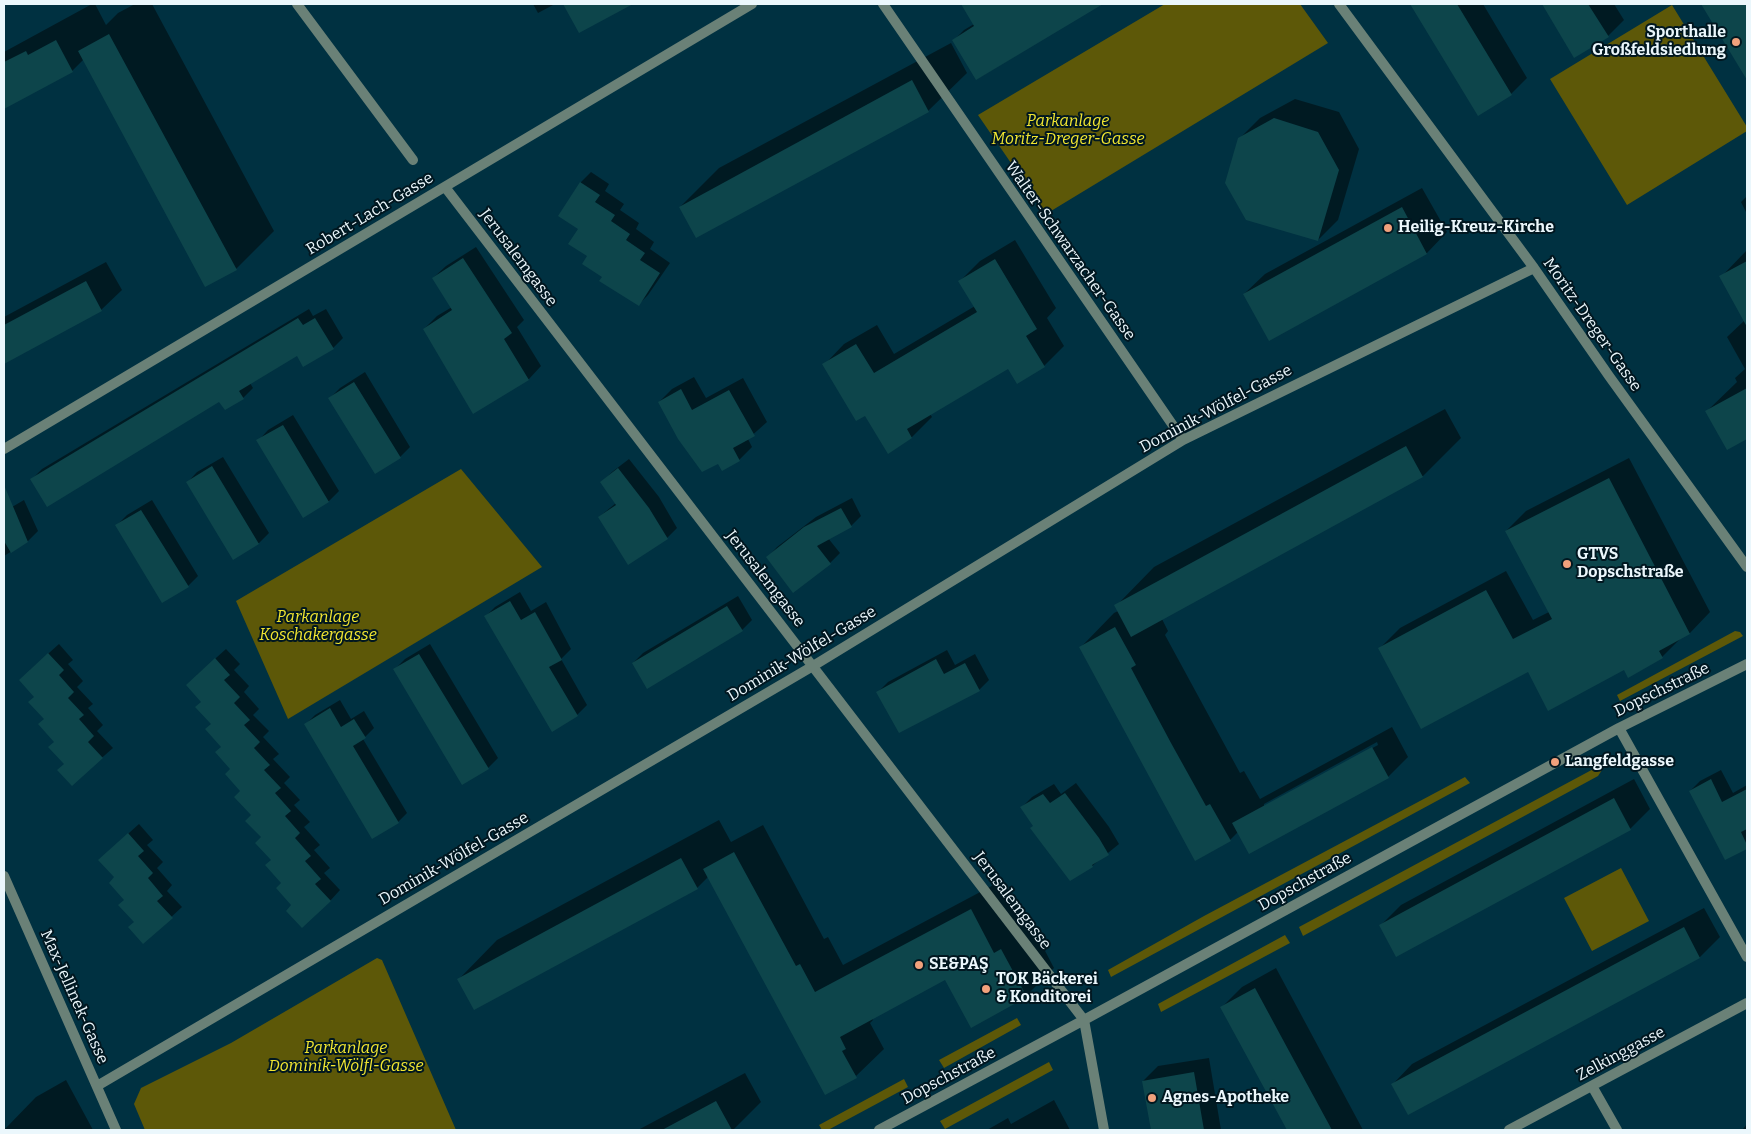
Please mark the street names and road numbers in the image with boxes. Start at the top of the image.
street label: Walter-Schwarzacher-Gasse [1001,158,1139,344]
street label: Robert-Lach-Gasse [303,169,437,259]
street label: Jerusalemgasse [475,205,561,311]
street label: Moritz-Dreger-Gasse [1539,255,1645,395]
street label: Dominik-Wölfel-Gasse [1137,361,1295,457]
street label: Jerusalemgasse [721,527,809,631]
street label: Dominik-Wölfel-Gasse [724,602,880,706]
street label: Dopschstraße [1611,659,1713,721]
street label: Dominik-Wölfel-Gasse [376,808,532,910]
street label: Jerusalemgasse [969,848,1055,954]
street label: Dopschstraße [1255,849,1355,915]
street label: Max-Jellinek-Gasse [36,927,112,1067]
street label: Zelkinggasse [1574,1023,1668,1085]
street label: Dopschstraße [899,1043,999,1109]

